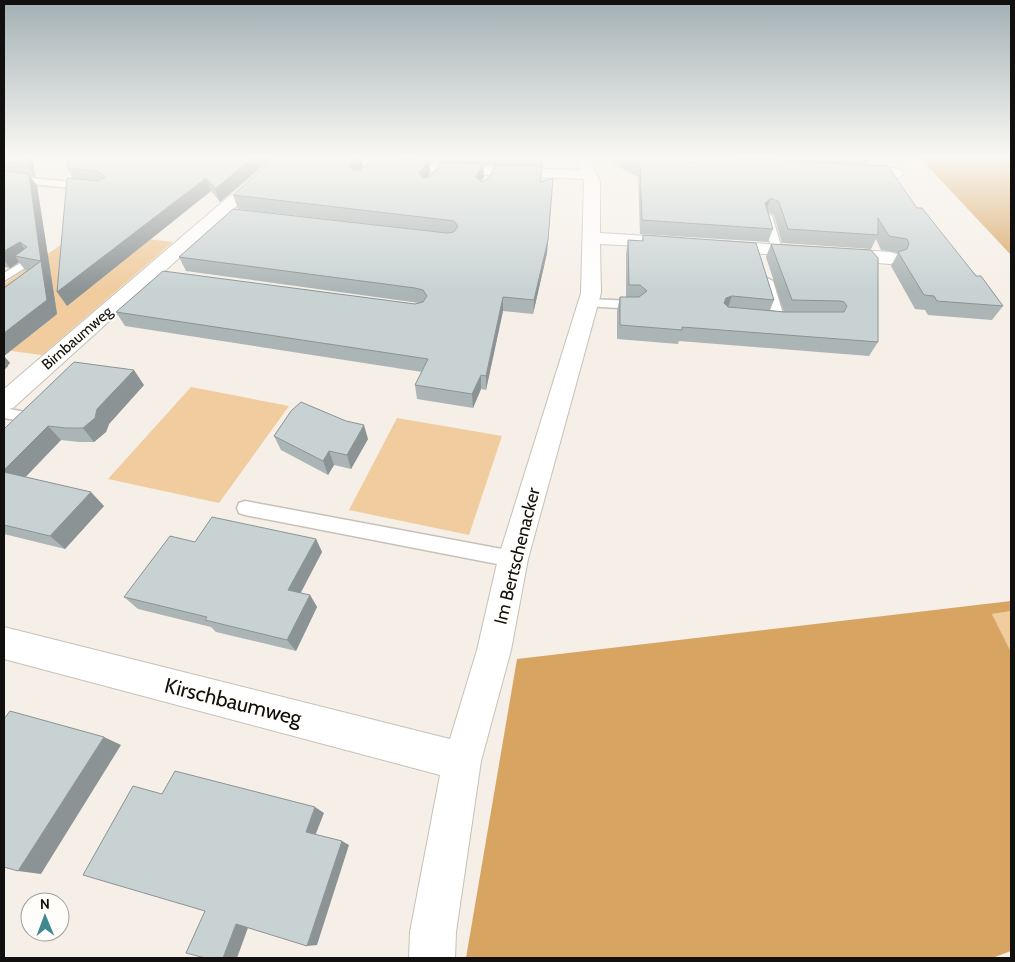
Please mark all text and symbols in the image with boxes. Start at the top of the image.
street label: Birnbaumweg [38,302,116,374]
street label: Im Bertschenacker [489,485,545,627]
street label: Kirschbaumweg [162,672,305,731]
north arrow [20,892,70,942]
text: N [40,895,50,913]

